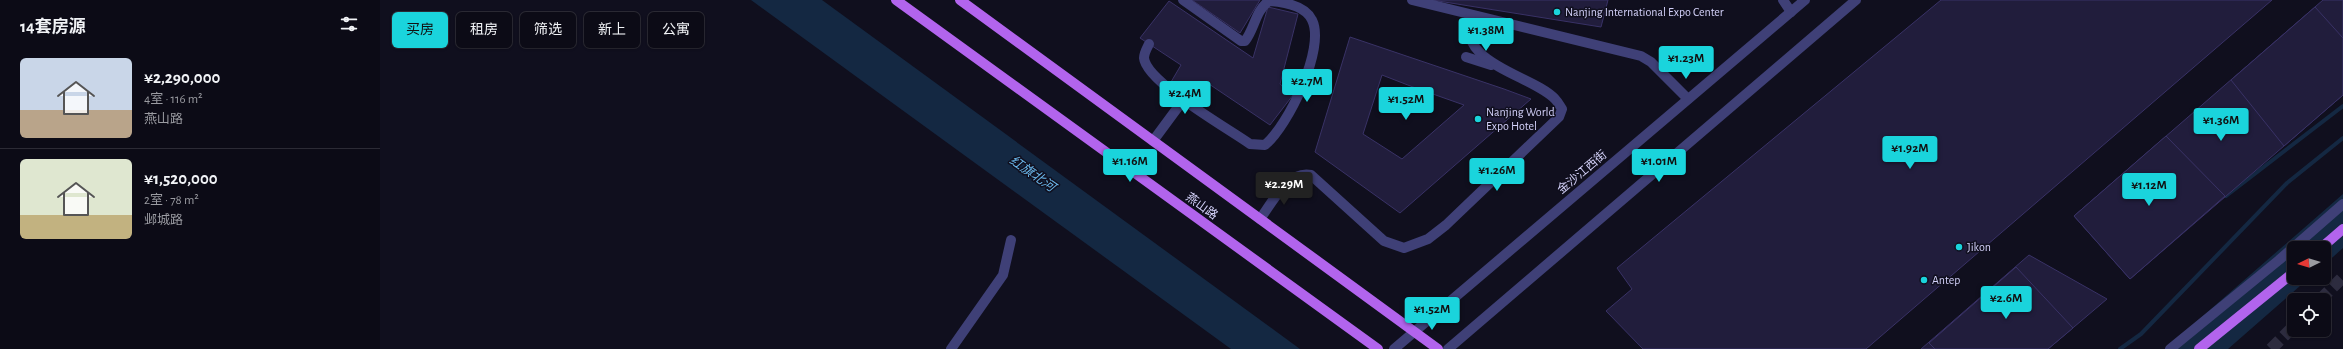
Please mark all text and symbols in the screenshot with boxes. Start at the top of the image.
place label: Nanjing International Expo Center [1565,6,1724,19]
marker: Nanjing International Expo Center [1552,7,1562,17]
chip: 买房 [392,12,448,48]
chip: 租房 [456,12,512,48]
chip: 筛选 [520,12,576,48]
chip: 新上 [584,12,640,48]
chip: 公寓 [648,12,704,48]
icon: filters [338,13,360,35]
text: 14套房源 [20,18,86,35]
pin: ¥1.38M [1453,18,1519,52]
text: ¥1.38M [1468,24,1504,37]
pin: ¥1.23M [1653,46,1719,80]
text: ¥1.23M [1668,52,1704,65]
text: ¥2,290,000 [144,69,220,86]
pin: ¥2.7M [1279,69,1335,103]
icon: home [52,74,100,122]
text: ¥2.7M [1291,75,1323,88]
pin: ¥2.4M [1157,81,1213,115]
text: ¥2.4M [1169,87,1201,100]
pin: ¥1.52M [1373,87,1439,121]
text: 4室 · 116 m² [144,93,203,106]
text: ¥1.52M [1388,93,1424,106]
place label: Nanjing World Expo Hotel [1486,106,1555,132]
pin: ¥1.36M [2188,108,2254,142]
text: 燕山路 [144,113,183,126]
marker: Nanjing World Expo Hotel [1473,114,1483,124]
text: ¥1.36M [2203,114,2239,127]
pin: ¥1.92M [1877,136,1943,170]
text: ¥1.92M [1891,142,1929,155]
street label: 金沙江西街 [1555,147,1609,196]
pin: ¥1.16M [1097,149,1163,183]
pin: ¥1.01M [1626,149,1692,183]
water label: 红旗北河 [1007,153,1060,196]
text: ¥1.16M [1112,155,1148,168]
text: ¥1.01M [1641,155,1677,168]
pin: ¥1.26M [1464,158,1530,192]
text: ¥1.26M [1478,164,1516,177]
text: ¥1,520,000 [144,170,218,187]
pin: ¥2.29M [1251,172,1317,206]
pin: ¥1.12M [2116,173,2182,207]
icon: home [52,175,100,223]
text: ¥2.29M [1265,178,1303,191]
text: ¥1.12M [2131,179,2167,192]
street label: 燕山路 [1184,190,1221,221]
text: 2室 · 78 m² [144,194,199,207]
text: 邺城路 [144,214,183,227]
place label: Jikon [1967,241,1991,253]
north arrow [2287,241,2331,285]
map controls [2287,241,2331,337]
marker: Jikon [1954,242,1964,252]
place label: Antep [1932,274,1960,286]
marker: Antep [1919,275,1929,285]
pin: ¥2.6M [1978,286,2034,320]
text: ¥2.6M [1990,292,2022,305]
button: locate [2287,293,2331,337]
pin: ¥1.52M [1399,297,1465,331]
text: ¥1.52M [1414,303,1450,316]

